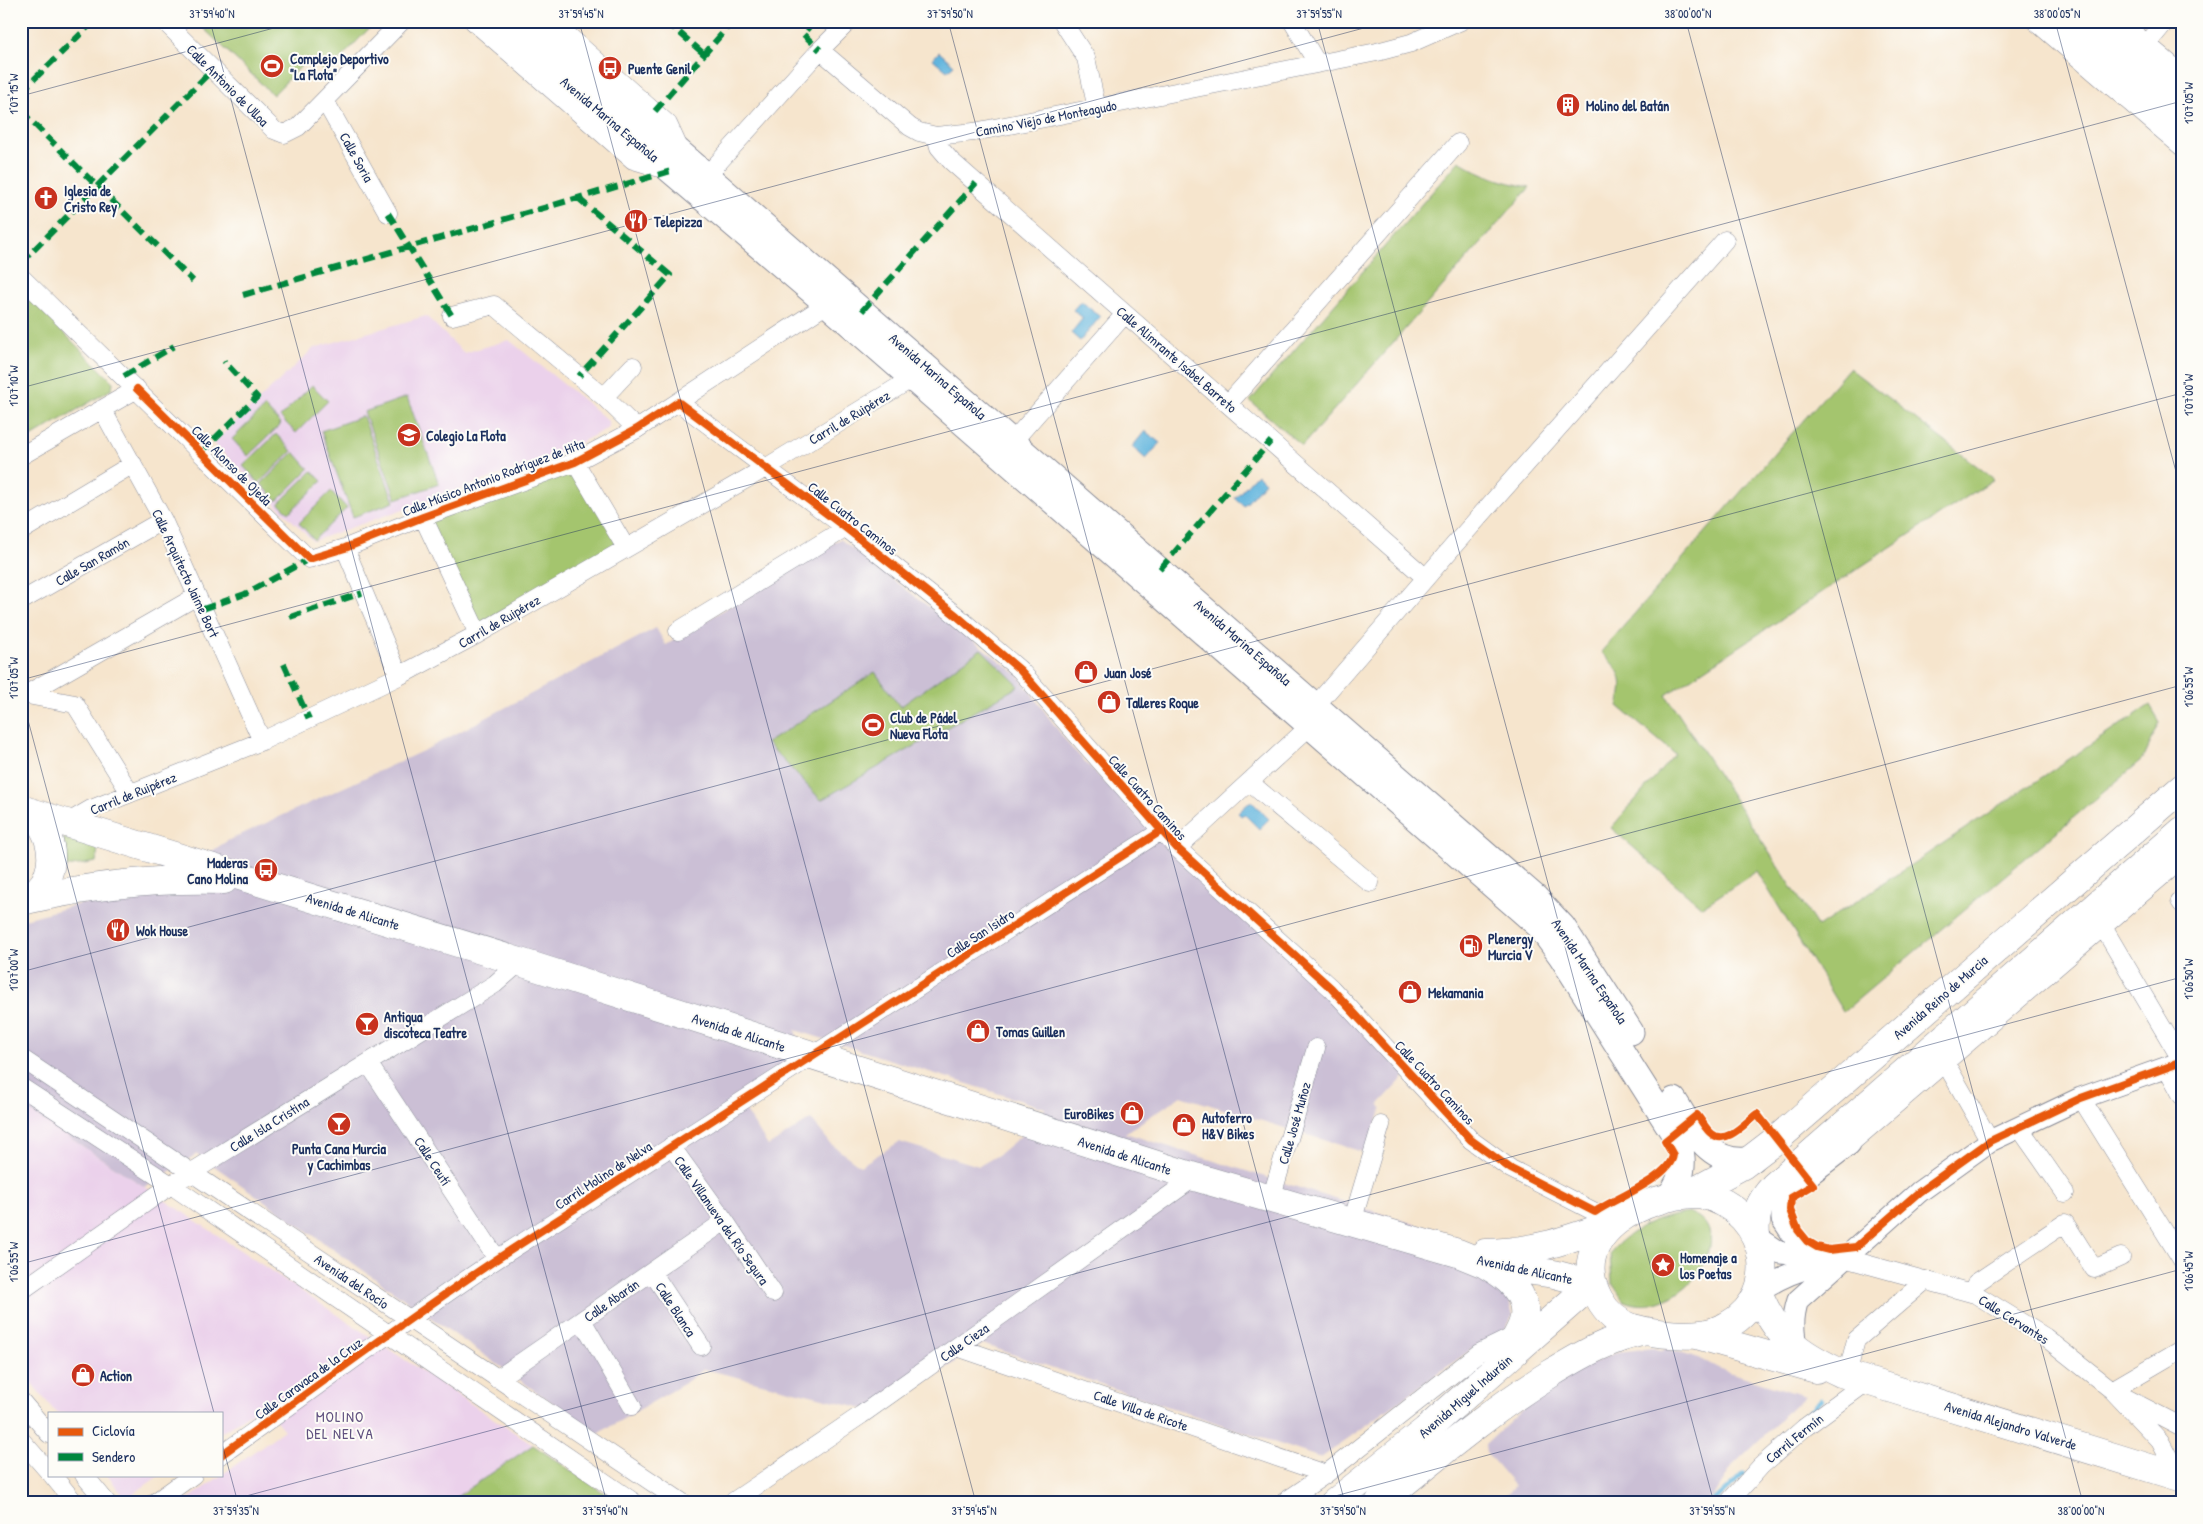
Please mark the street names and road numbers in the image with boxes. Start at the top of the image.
street label: Calle Antonio de Ulloa [183,40,274,131]
street label: Avenida Marina Española [556,72,664,167]
street label: Camino Viejo de Monteagudo [974,95,1119,142]
street label: Calle Soria [336,129,379,186]
street label: Calle Alimrante Isabel Barreto [1113,301,1242,417]
street label: Avenida Marina Española [885,328,991,425]
street label: Carril de Ruipérez [805,385,894,450]
street label: Calle Alonso de Ojeda [187,421,277,510]
street label: Calle Músico Antonio Rodríguez de Hita [399,433,588,521]
street label: Calle Cuatro Caminos [804,477,902,559]
street label: Calle Arquitecto Jaime Bort [147,506,224,641]
street label: Calle San Ramón [51,532,133,590]
street label: Carril de Ruipérez [454,590,544,653]
street label: Avenida Marina Española [1190,594,1296,691]
street label: Calle Cuatro Caminos [1104,750,1192,844]
street label: Carril de Ruipérez [87,767,180,820]
street label: Avenida de Alicante [304,888,403,934]
street label: Calle San Isidro [942,904,1018,962]
street label: Avenida Marina Española [1547,915,1633,1028]
street label: Avenida Reino de Murcia [1889,950,1992,1043]
street label: Avenida de Alicante [690,1008,789,1056]
street label: Calle Cuatro Caminos [1391,1036,1479,1128]
street label: Calle José Muñoz [1273,1080,1315,1166]
street label: Calle Isla Cristina [226,1092,313,1156]
street label: Avenida de Alicante [1076,1131,1175,1179]
street label: Calle Ceutí [410,1133,456,1189]
street label: Carril Molino de Nelva [551,1136,656,1214]
street label: Calle Villanueva del Río Segura [669,1152,774,1289]
street label: Avenida del Rocío [311,1249,393,1313]
street label: Avenida de Alicante [1475,1250,1575,1288]
street label: Calle Abarán [580,1274,642,1326]
street label: Calle Blanca [651,1278,701,1340]
street label: Calle Cervantes [1975,1290,2053,1348]
street label: Calle Cieza [936,1318,993,1366]
street label: Calle Caravaca de la Cruz [250,1333,366,1423]
street label: Avenida Miguel Induráin [1414,1350,1517,1443]
street label: Calle Villa de Ricote [1091,1385,1191,1435]
street label: Avenida Alejandro Valverde [1942,1396,2080,1455]
street label: Carril Fermín [1761,1409,1827,1467]

